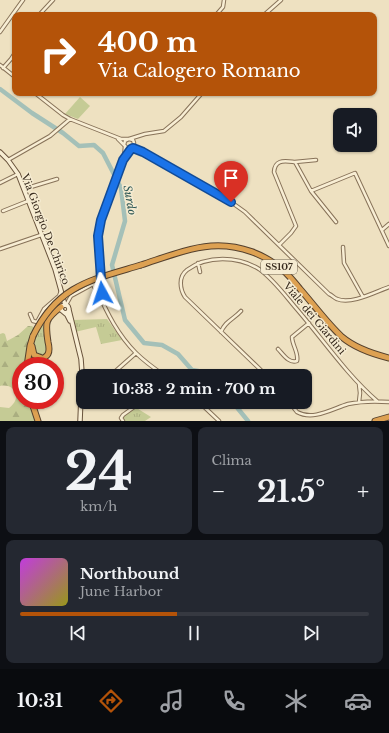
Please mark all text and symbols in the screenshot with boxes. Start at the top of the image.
text: 400 m [98,25,197,60]
icon: right [32,28,84,80]
text: Via Calogero Romano [98,60,301,82]
map controls [333,108,377,152]
button: sound [333,108,377,152]
pin [214,161,248,202]
icon: arrive [220,167,242,189]
street label: Via Giorgio De Chirico [18,171,73,287]
water label: Surdo [120,184,140,216]
road number: SS107 [261,260,297,274]
position arrow [81,272,123,314]
street label: Viale dei Giardini [280,279,349,357]
speed limit sign: 30 [12,357,64,409]
text: 10:33 · 2 min · 700 m [112,379,276,398]
text: 24 [65,440,133,504]
text: Clima [212,452,252,469]
text: 21.5° [257,473,325,510]
text: − [212,478,225,505]
text: + [357,478,369,505]
text: km/h [80,498,117,515]
text: Northbound [80,564,179,583]
text: June Harbor [80,583,162,600]
icon: previous [67,622,89,644]
icon: pause [183,622,205,644]
icon: next [300,622,322,644]
icon: directions [97,687,125,715]
icon: music [158,687,186,715]
icon: phone [220,687,248,715]
icon: climate [282,687,310,715]
icon: car [344,687,372,715]
text: 10:31 [17,690,63,712]

